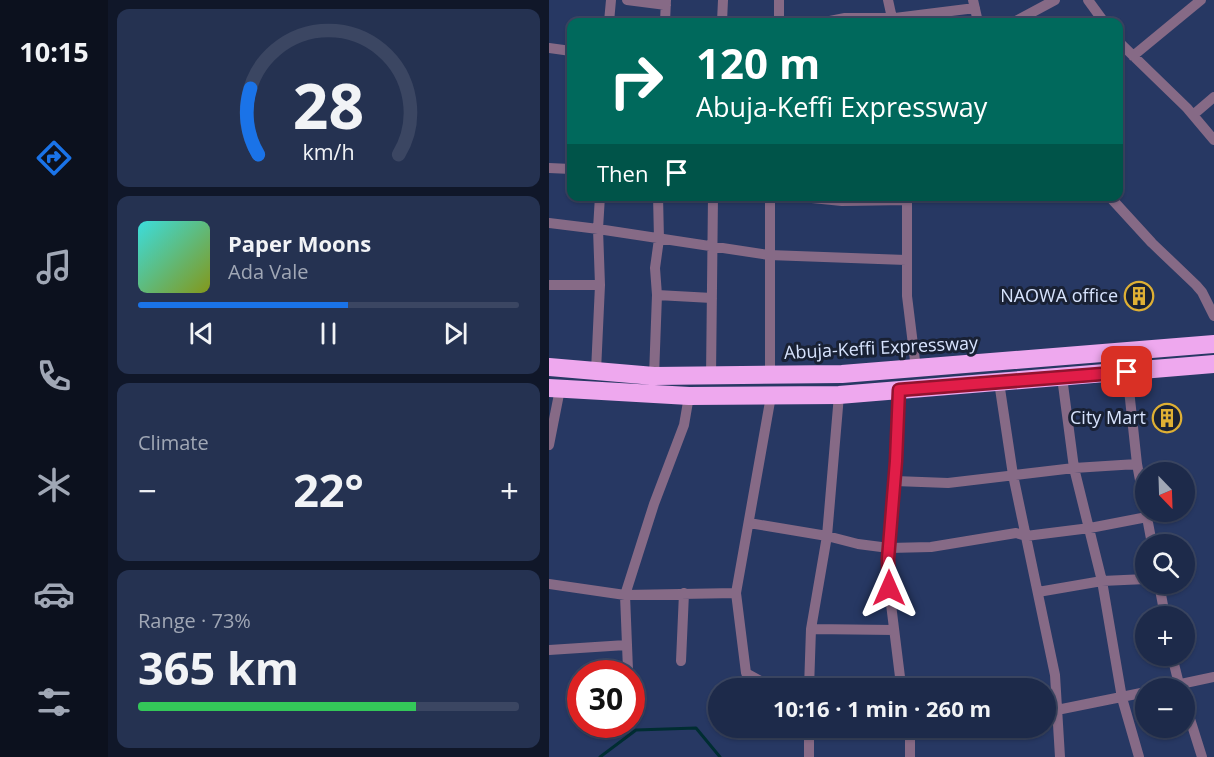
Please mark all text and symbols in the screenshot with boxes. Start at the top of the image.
text: 10:15 [19,33,89,70]
text: 120 m [696,34,820,91]
icon: right [597,42,675,120]
text: 28 [293,62,364,147]
text: Abuja-Keffi Expressway [696,88,987,125]
icon: directions [33,137,75,179]
text: km/h [302,137,355,166]
icon: arrive [660,156,693,189]
text: Then [597,158,648,188]
text: Paper Moons [228,228,371,258]
icon: music [33,246,75,288]
text: Ada Vale [228,258,309,285]
building icon: NAOWA office [1123,280,1155,312]
place label: NAOWA office [1000,283,1118,307]
icon: previous [185,317,218,350]
icon: pause [312,317,345,350]
icon: next [439,317,472,350]
street label: Abuja-Keffi Expressway [783,330,980,364]
pin [1101,346,1152,397]
icon: phone [33,355,75,397]
icon: arrive [1110,355,1143,388]
building icon: City Mart [1151,402,1183,434]
place label: City Mart [1070,405,1146,429]
text: Climate [138,429,209,456]
text: 22° [293,459,364,520]
north arrow [1135,462,1195,522]
map controls [1135,462,1195,738]
icon: climate [33,464,75,506]
text: − [138,468,157,513]
text: + [500,468,519,513]
button: search [1135,534,1195,594]
position arrow [857,556,921,620]
icon: car [33,573,75,615]
button: + [1135,606,1195,666]
text: Range · 73% [138,607,251,634]
text: 365 km [138,637,299,698]
speed limit sign: 30 [567,660,645,738]
button: − [1135,678,1195,738]
icon: filters [33,681,75,723]
text: 10:16 · 1 min · 260 m [773,693,991,723]

